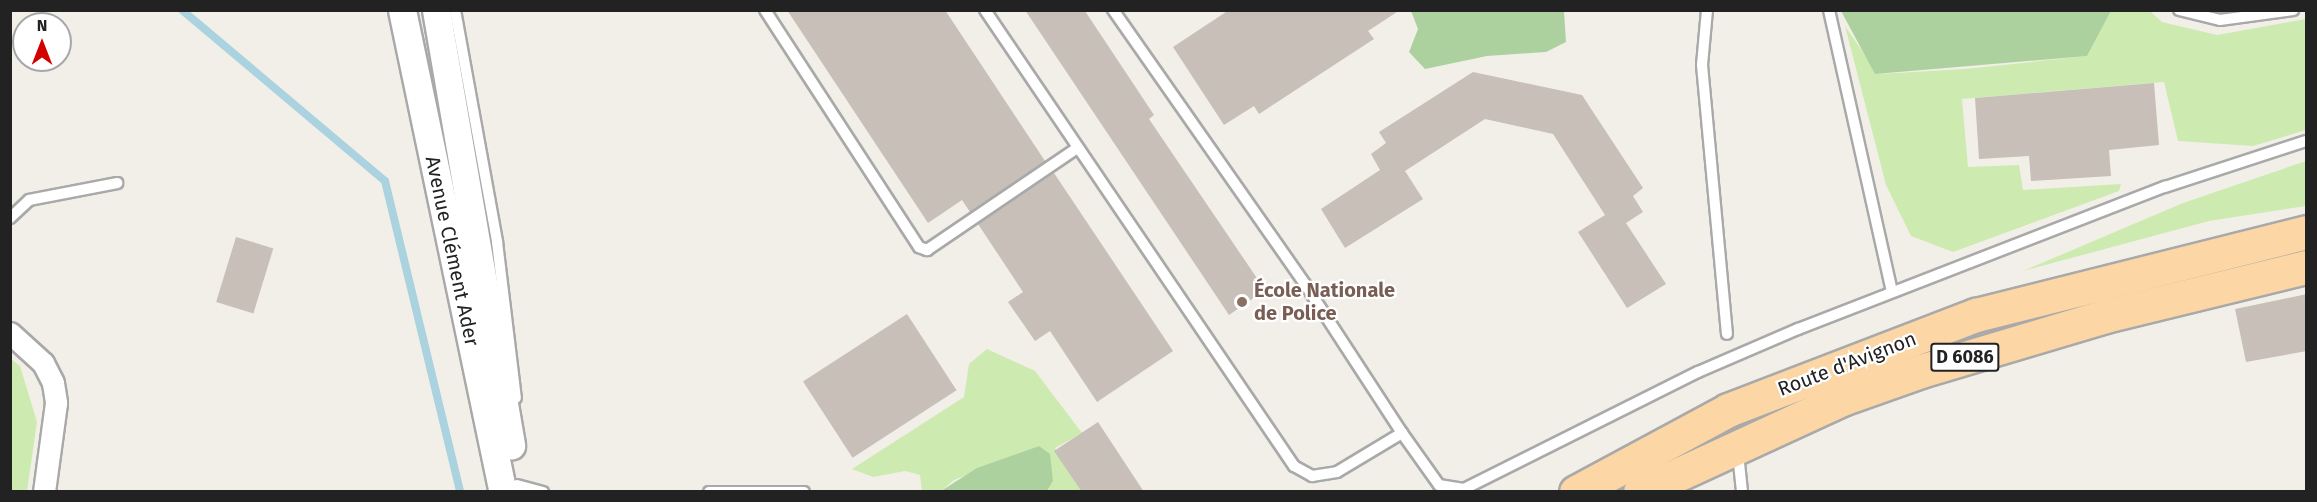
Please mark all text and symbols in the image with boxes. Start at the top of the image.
north arrow [12,12,72,72]
text: N [37,16,47,35]
street label: Avenue Clément Ader [420,154,484,348]
place label: École Nationale de Police [1254,278,1395,325]
marker: École Nationale de Police [1235,295,1249,309]
street label: Route d'Avignon [1774,327,1920,401]
road number: D 6086 [1929,342,2001,372]

